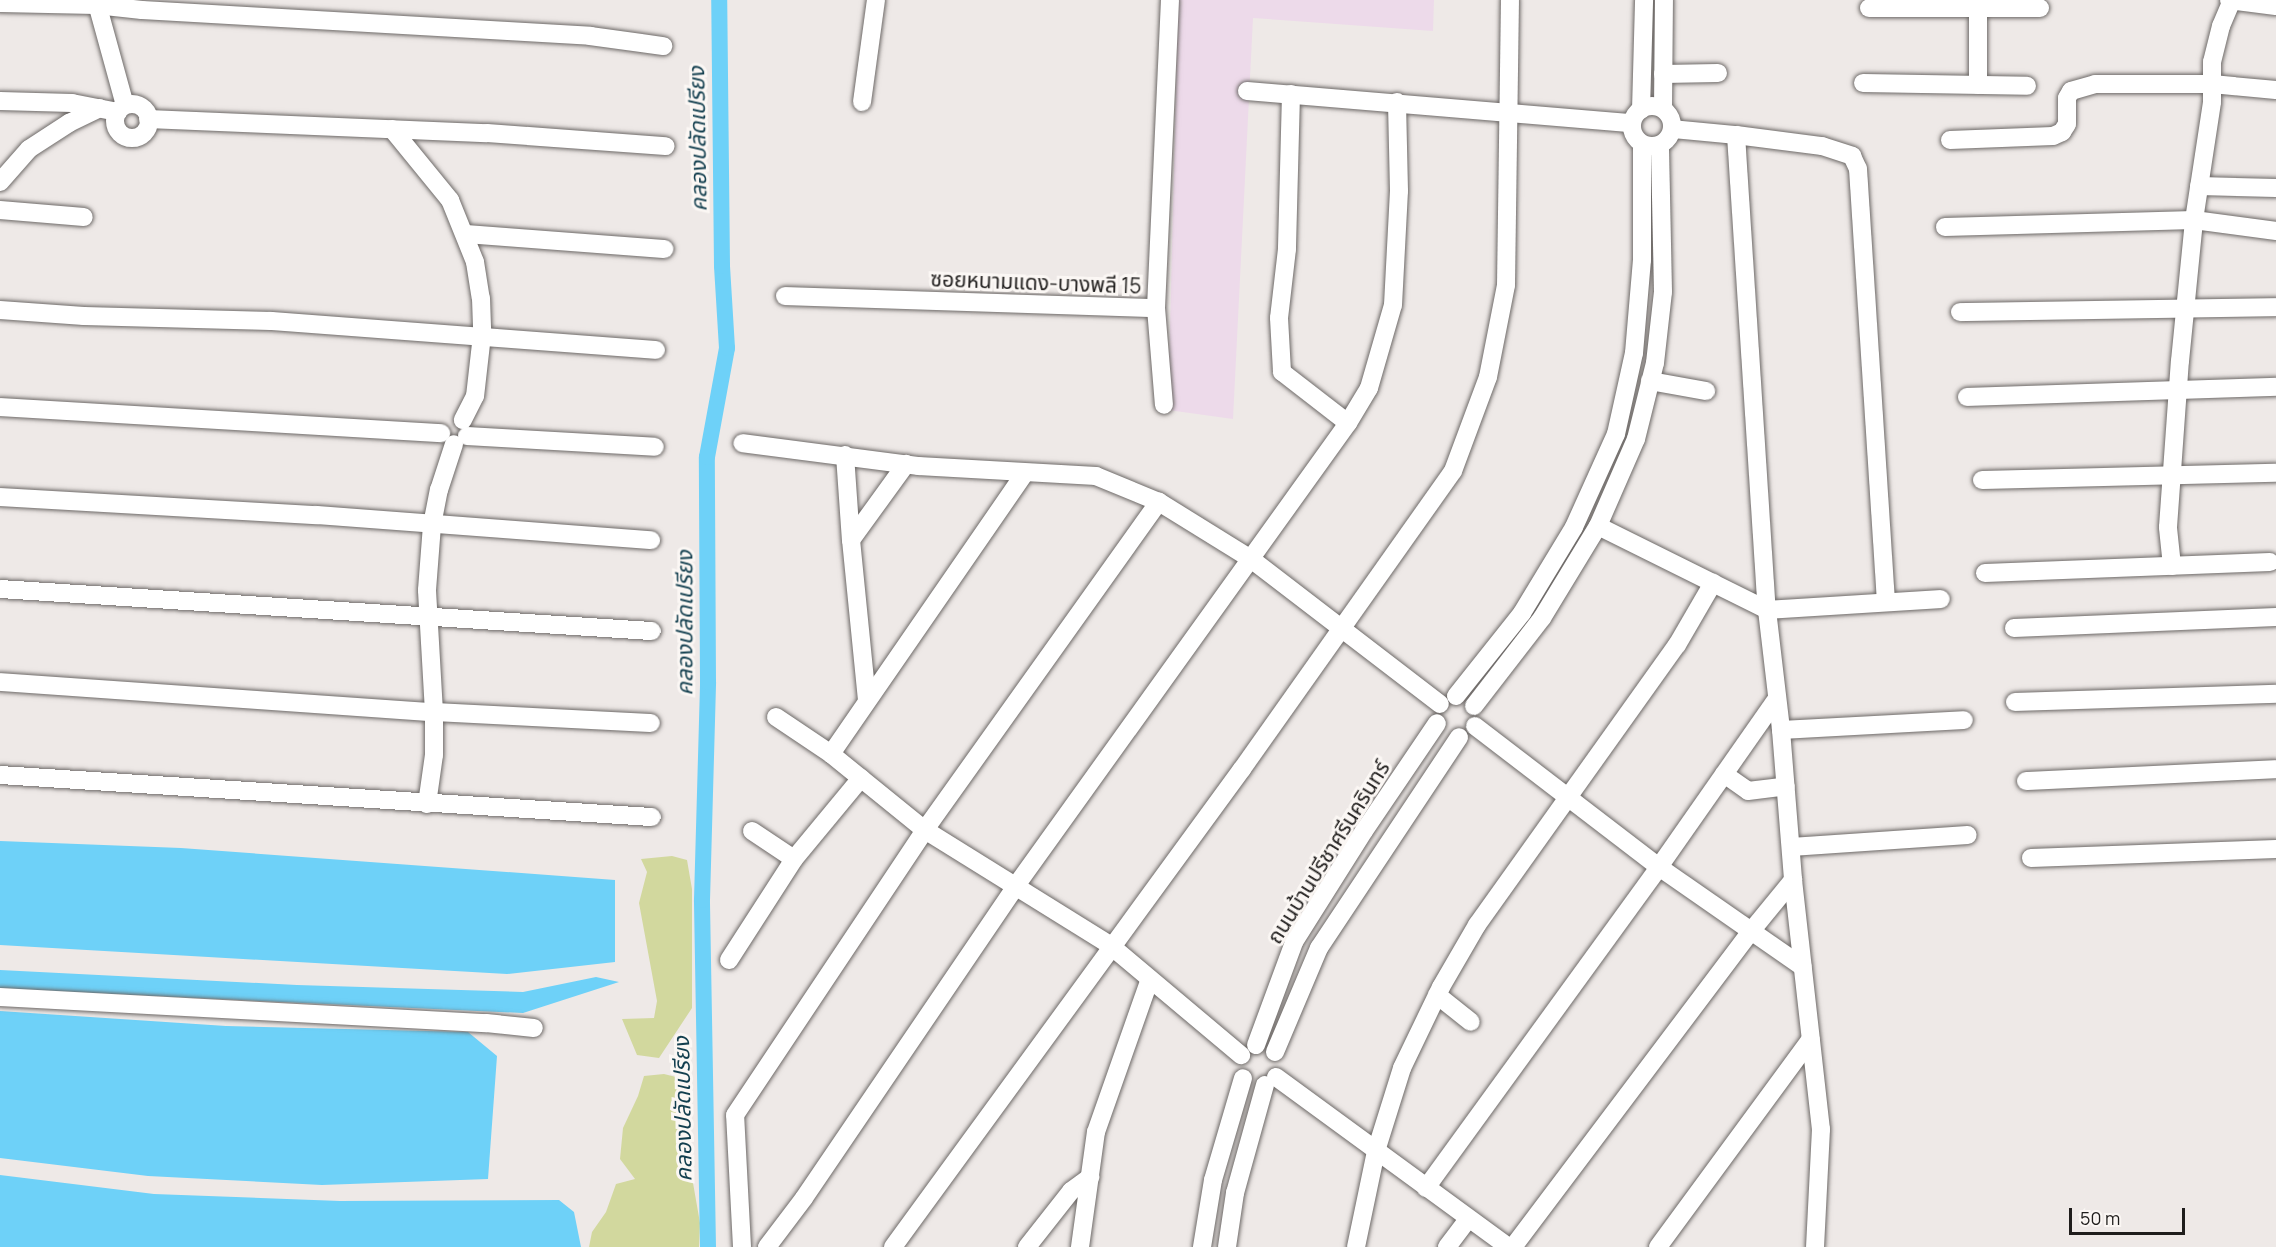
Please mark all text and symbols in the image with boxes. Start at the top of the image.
water label: คลองปลัดเปรียง [684,66,712,212]
street label: ซอยหนามแดง-บางพลี 15 [930,266,1142,298]
water label: คลองปลัดเปรียง [672,550,698,696]
street label: ถนนบ้านปรีชาศรีนครินทร์ [1261,756,1395,948]
water label: คลองปลัดเปรียง [669,1036,697,1182]
scale bar [2072,1196,2188,1234]
text: 50 m [2080,1206,2120,1230]

